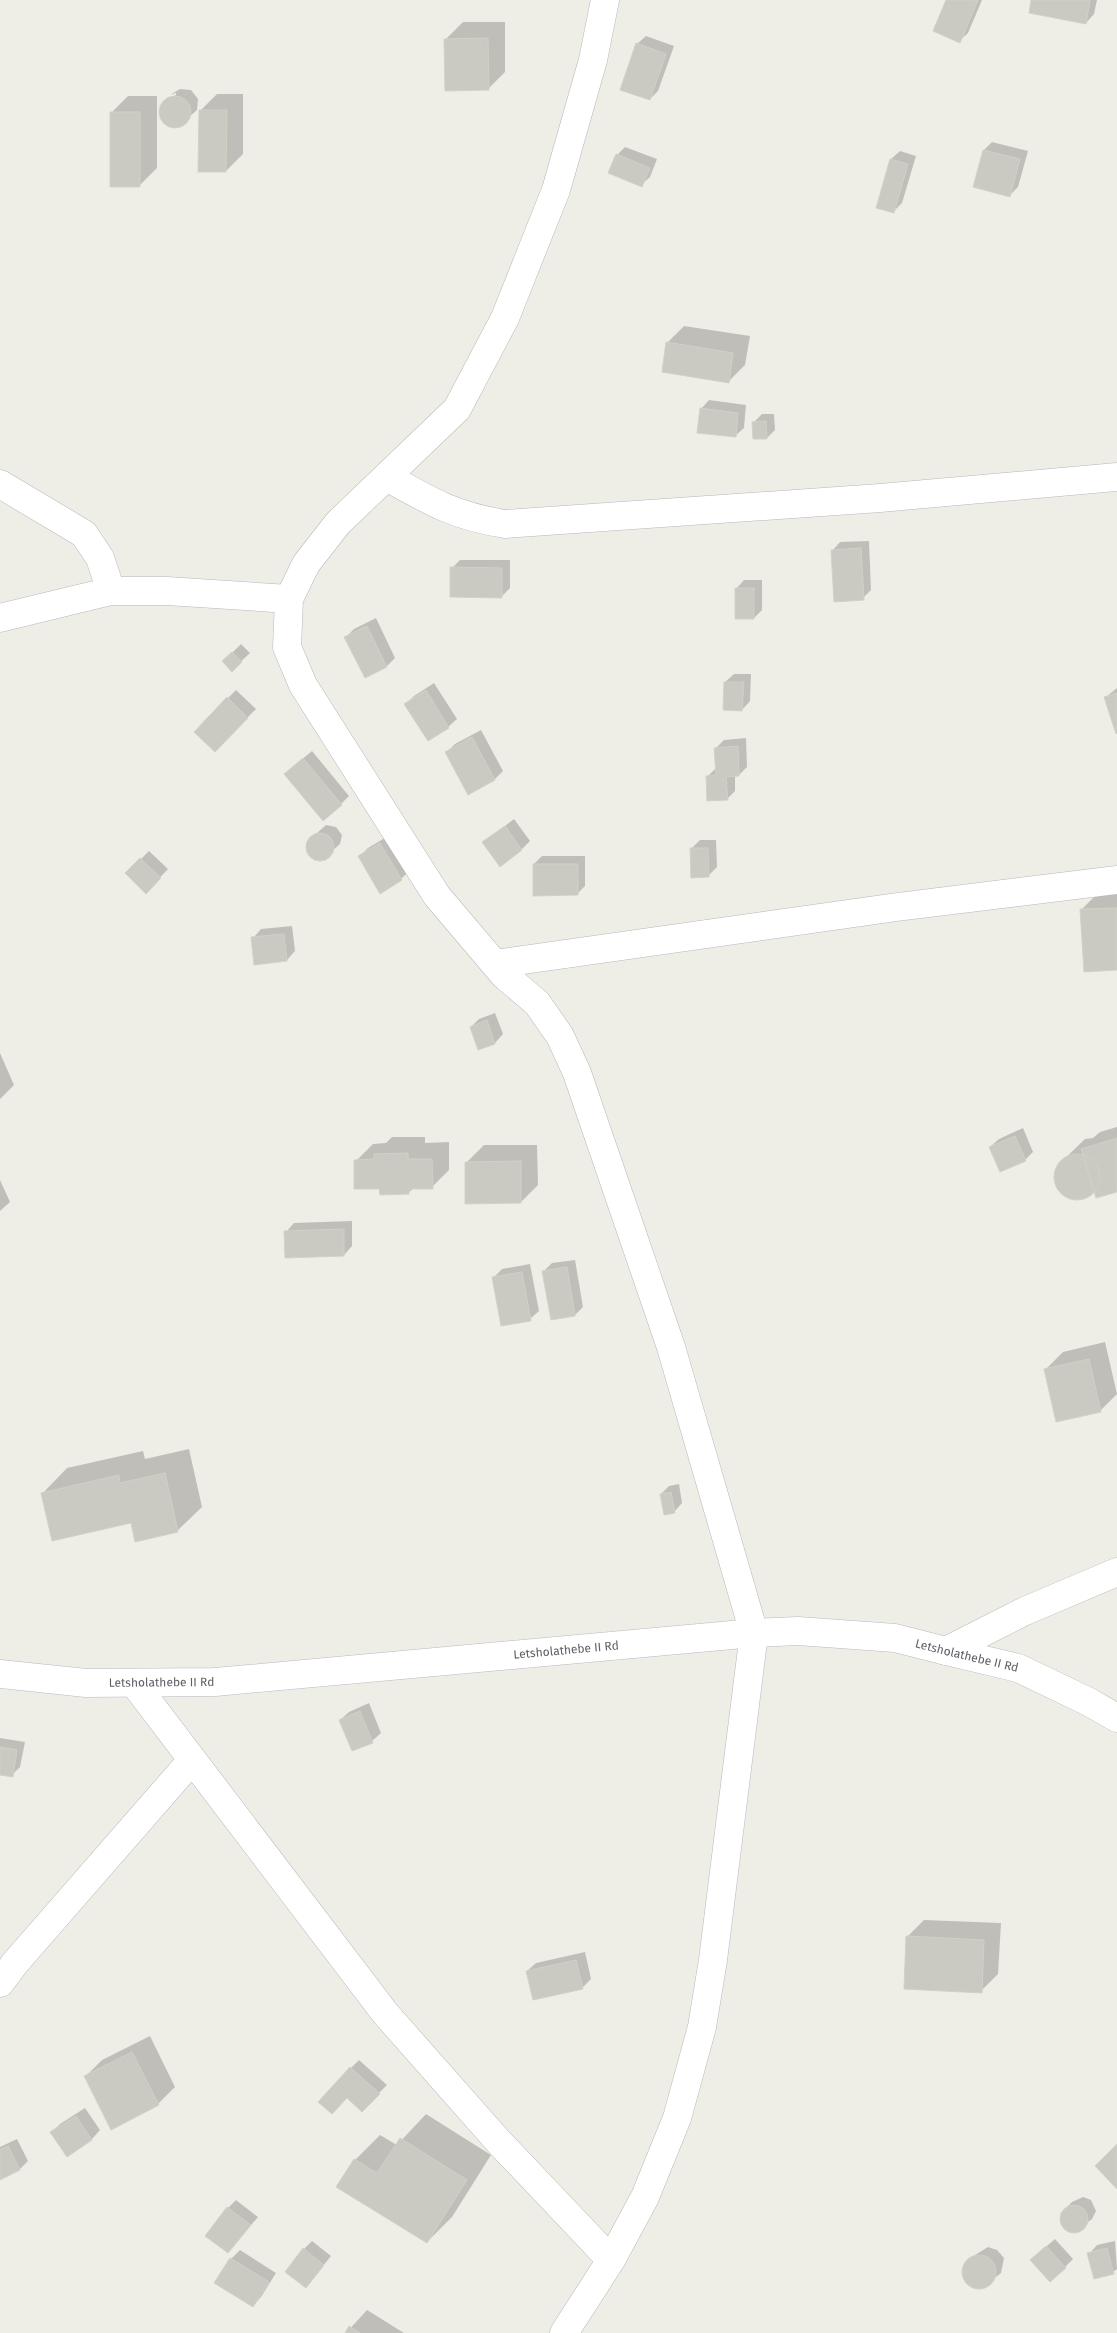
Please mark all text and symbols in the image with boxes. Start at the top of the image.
street label: Letsholathebe II Rd [914,1636,1020,1675]
street label: Letsholathebe II Rd [513,1638,619,1662]
street label: Letsholathebe II Rd [109,1675,214,1690]

